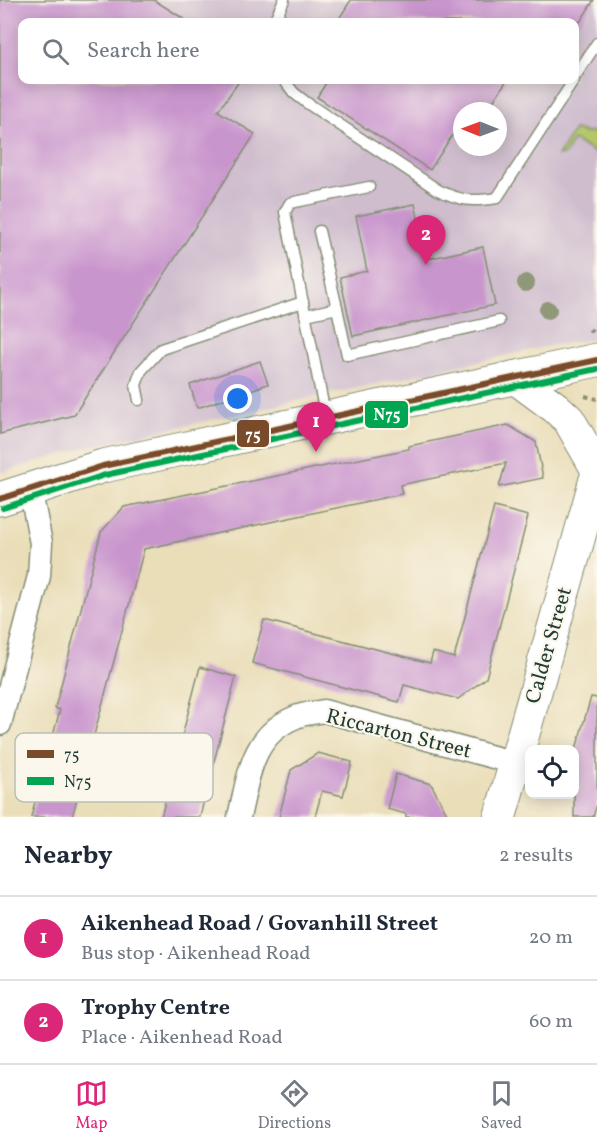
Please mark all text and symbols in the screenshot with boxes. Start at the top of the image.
search box [18,18,579,84]
icon: search [39,35,72,68]
text: Search here [87,36,200,67]
north arrow [453,102,507,156]
pin: 2 [406,216,446,265]
your location [223,384,252,413]
line badge: N75 [364,400,409,429]
pin: 1 [296,402,336,452]
text: N75 [374,405,401,427]
line badge: 75 [236,419,270,448]
text: 75 [245,425,261,447]
street label: Calder Street [519,584,580,707]
street label: Riccarton Street [323,702,474,767]
legend [15,733,213,802]
text: 75 [64,745,79,767]
map controls [525,745,579,799]
button: locate [525,745,579,799]
text: N75 [64,772,91,794]
text: Nearby [24,838,113,874]
text: 2 results [499,842,573,870]
text: Aikenhead Road / Govanhill Street [81,909,438,940]
text: 1 [39,924,48,952]
text: 20 m [529,924,573,952]
text: Bus stop · Aikenhead Road [81,940,311,968]
text: Trophy Centre [81,993,230,1024]
text: 2 [38,1008,49,1036]
text: 60 m [529,1008,573,1036]
text: Place · Aikenhead Road [81,1024,283,1052]
tab: Map [75,1077,108,1135]
tab: Directions [258,1077,331,1135]
tab: Saved [481,1077,522,1135]

